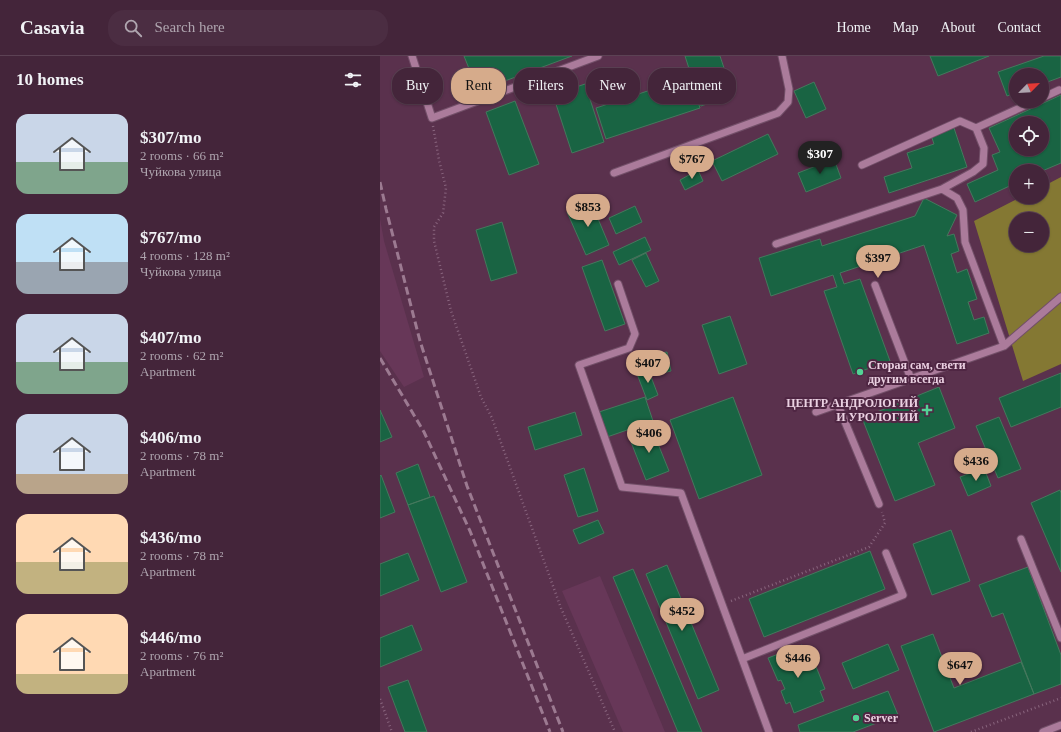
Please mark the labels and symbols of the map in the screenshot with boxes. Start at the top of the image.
north arrow [1009,68,1049,108]
pin: $307 [796,141,844,175]
pin: $767 [668,146,716,180]
pin: $853 [564,194,612,228]
pin: $397 [854,245,902,279]
pin: $407 [624,350,672,384]
place label: Сгорая сам, свети другим всегда [868,358,966,386]
marker: Сгорая сам, свети другим всегда [855,367,865,377]
place label: ЦЕНТР АНДРОЛОГИЙ И УРОЛОГИЙ [786,396,919,424]
marker: ЦЕНТР АНДРОЛОГИЙ И УРОЛОГИЙ [921,404,933,416]
pin: $406 [625,420,673,454]
pin: $436 [952,448,1000,482]
pin: $452 [658,598,706,632]
pin: $446 [774,645,822,679]
pin: $647 [936,652,984,686]
place label: Server [864,711,899,725]
marker: Server [851,713,861,723]

